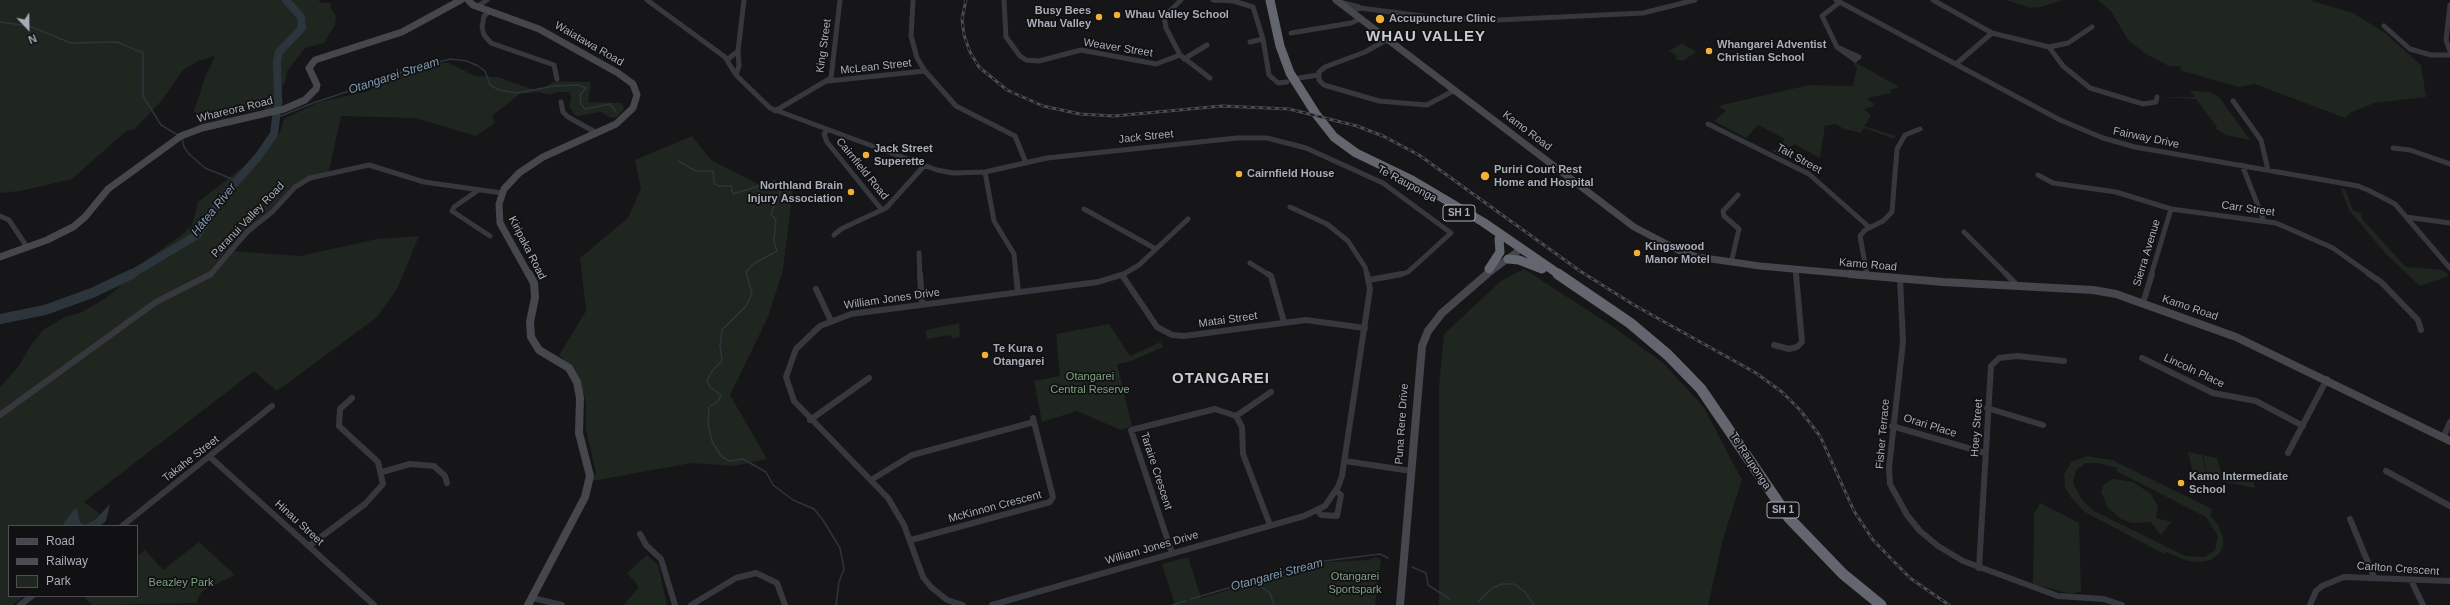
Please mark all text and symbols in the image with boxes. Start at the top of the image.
place label: Busy Bees Whau Valley [1027,4,1091,30]
north arrow [8,8,48,48]
place label: Whau Valley School [1125,8,1229,22]
marker: Whau Valley School [1112,10,1122,20]
marker: Busy Bees Whau Valley [1094,12,1104,22]
place label: Accupuncture Clinic [1389,12,1496,26]
marker: Accupuncture Clinic [1374,13,1386,25]
street label: King Street [814,18,834,74]
street label: Waiatawa Road [552,19,626,69]
district label: WHAU VALLEY [1366,28,1486,46]
text: N [27,32,38,46]
street label: Weaver Street [1082,36,1154,60]
place label: Whangarei Adventist Christian School [1717,38,1826,64]
marker: Whangarei Adventist Christian School [1704,46,1714,56]
water label: Otangarei Stream [347,55,441,97]
street label: McLean Street [840,57,912,77]
street label: Whareora Road [196,94,274,126]
street label: Kamo Road [1500,108,1554,154]
street label: Fairway Drive [2112,125,2180,151]
street label: Jack Street [1118,128,1174,146]
street label: Cairnfield Road [833,135,891,203]
street label: Tait Street [1774,141,1824,177]
place label: Jack Street Superette [874,142,933,168]
marker: Jack Street Superette [861,150,871,160]
street label: Te Rauponga [1375,163,1439,205]
place label: Puriri Court Rest Home and Hospital [1494,163,1594,189]
place label: Cairnfield House [1247,167,1334,181]
marker: Cairnfield House [1234,169,1244,179]
marker: Puriri Court Rest Home and Hospital [1479,170,1491,182]
place label: Northland Brain Injury Association [748,179,843,205]
street label: Paranui Valley Road [209,180,287,260]
water label: Hātea River [188,181,240,239]
marker: Northland Brain Injury Association [846,187,856,197]
street label: Carr Street [2220,199,2276,219]
road number: SH 1 [1443,205,1475,221]
street label: Kiripaka Road [505,214,549,282]
street label: Sierra Avenue [2131,218,2163,288]
place label: Kingswood Manor Motel [1645,240,1710,266]
marker: Kingswood Manor Motel [1632,248,1642,258]
street label: Kamo Road [1838,256,1898,274]
street label: William Jones Drive [843,286,941,312]
street label: Kamo Road [2160,292,2220,324]
street label: Matai Street [1198,309,1258,331]
place label: Te Kura o Otangarei [993,342,1044,368]
marker: Te Kura o Otangarei [980,350,990,360]
street label: Lincoln Place [2162,351,2226,391]
park label: Otangarei Central Reserve [1050,370,1130,396]
district label: OTANGAREI [1172,370,1270,388]
street label: Puna Rere Drive [1393,383,1411,465]
street label: Fisher Terrace [1873,398,1893,470]
street label: Hoey Street [1968,399,1986,457]
street label: Orari Place [1902,412,1958,440]
street label: Te Rauponga [1727,430,1773,492]
street label: Taraire Crescent [1137,431,1175,511]
street label: Takahe Street [160,433,222,485]
place label: Kamo Intermediate School [2189,470,2288,496]
marker: Kamo Intermediate School [2176,478,2186,488]
street label: McKinnon Crescent [947,488,1043,526]
street label: Hinau Street [272,498,326,548]
road number: SH 1 [1767,502,1799,518]
legend [8,525,138,597]
street label: William Jones Drive [1104,528,1200,568]
text: Road [46,534,75,548]
text: Railway [46,554,88,568]
water label: Otangarei Stream [1229,556,1325,594]
street label: Carlton Crescent [2356,560,2440,578]
park label: Otangarei Sportspark [1328,570,1382,596]
text: Park [46,574,71,588]
park label: Beazley Park [149,576,213,590]

